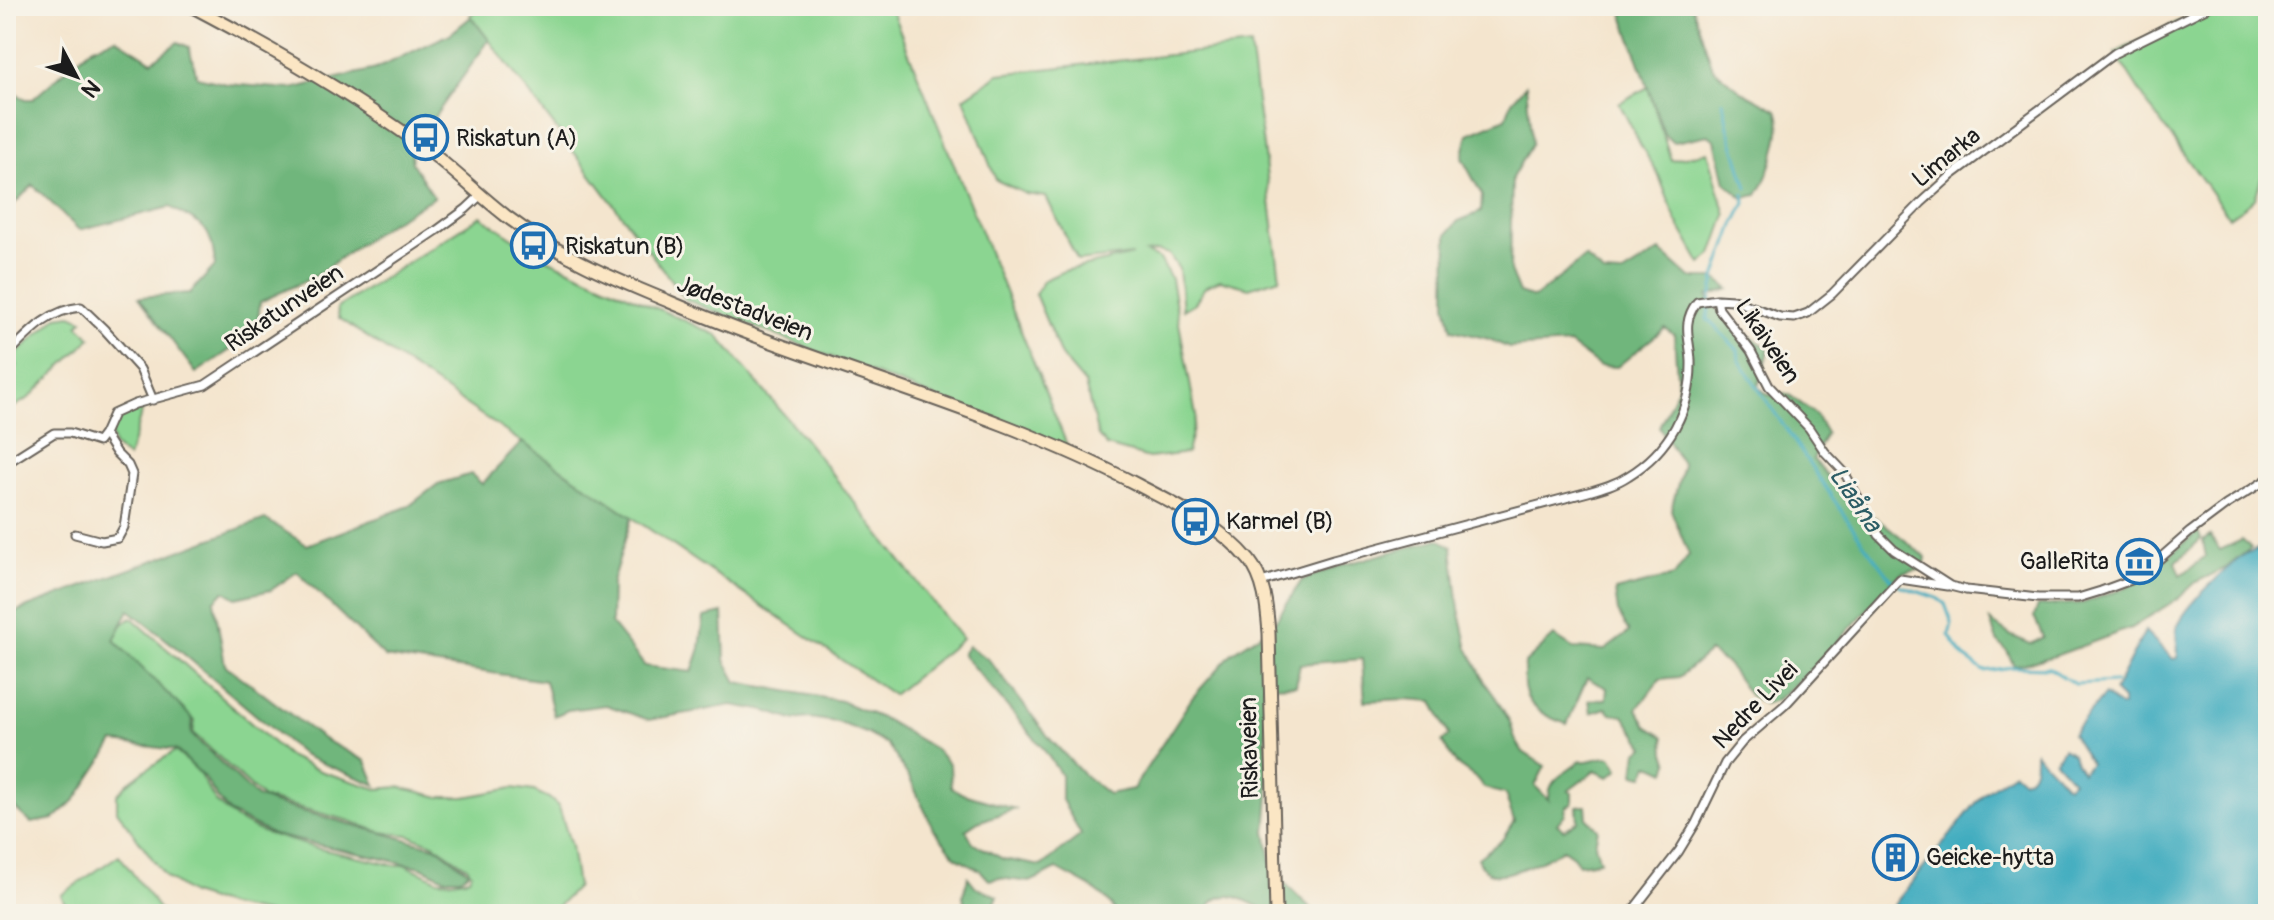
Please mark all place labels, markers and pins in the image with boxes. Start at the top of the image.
bus stop icon: Riskatun (A) [401,114,449,162]
place label: Riskatun (A) [456,124,578,153]
bus stop icon: Riskatun (B) [510,222,558,270]
place label: Riskatun (B) [565,232,685,261]
bus stop icon: Karmel (B) [1171,497,1219,545]
place label: Karmel (B) [1226,507,1334,536]
museum icon: GalleRita [2116,537,2164,585]
place label: GalleRita [2020,547,2109,576]
building icon: Geicke-hytta [1871,833,1919,881]
place label: Geicke-hytta [1926,843,2054,872]

